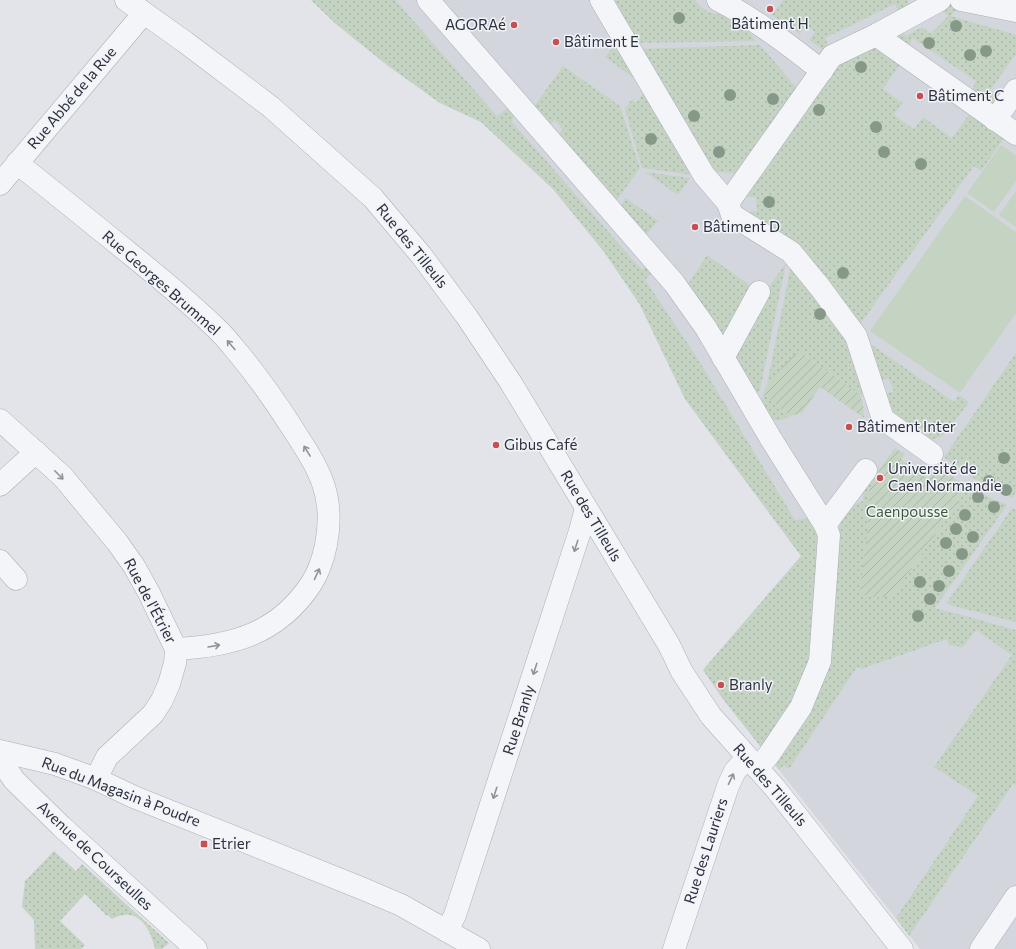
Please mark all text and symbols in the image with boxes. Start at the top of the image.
marker: Bâtiment H [765,4,775,14]
place label: Bâtiment H [731,14,809,32]
place label: AGORAé [445,15,506,33]
marker: AGORAé [509,20,519,30]
place label: Bâtiment E [564,32,639,50]
marker: Bâtiment E [551,37,561,47]
street label: Rue Abbé de la Rue [23,42,119,152]
place label: Bâtiment C [928,86,1004,104]
marker: Bâtiment C [915,91,925,101]
street label: Rue des Tilleuls [373,200,452,291]
place label: Bâtiment D [703,217,780,235]
marker: Bâtiment D [690,222,700,232]
street label: Rue Georges Brummel [99,226,224,338]
one-way arrow [227,340,236,351]
place label: Bâtiment Inter [857,417,956,435]
marker: Bâtiment Inter [844,422,854,432]
place label: Gibus Café [504,435,577,453]
marker: Gibus Café [491,440,501,450]
one-way arrow [303,446,311,457]
place label: Université de Caen Normandie [888,459,1002,494]
street label: Rue des Tilleuls [558,467,626,565]
one-way arrow [54,470,64,480]
marker: Université de Caen Normandie [875,473,885,483]
park label: Caenpousse [866,502,948,520]
one-way arrow [571,539,579,551]
street label: Rue de l'Étrier [121,554,182,646]
one-way arrow [314,568,321,580]
one-way arrow [208,641,221,649]
one-way arrow [531,662,538,675]
place label: Branly [729,675,773,693]
marker: Branly [716,680,726,690]
street label: Rue Branly [498,682,538,757]
street label: Rue des Tilleuls [730,739,812,829]
street label: Rue du Magasin à Poudre [39,752,203,830]
one-way arrow [728,774,735,786]
one-way arrow [491,786,498,799]
street label: Rue des Lauriers [679,795,731,906]
street label: Avenue de Courseulles [34,797,157,914]
place label: Etrier [212,834,251,852]
marker: Etrier [199,839,209,849]

